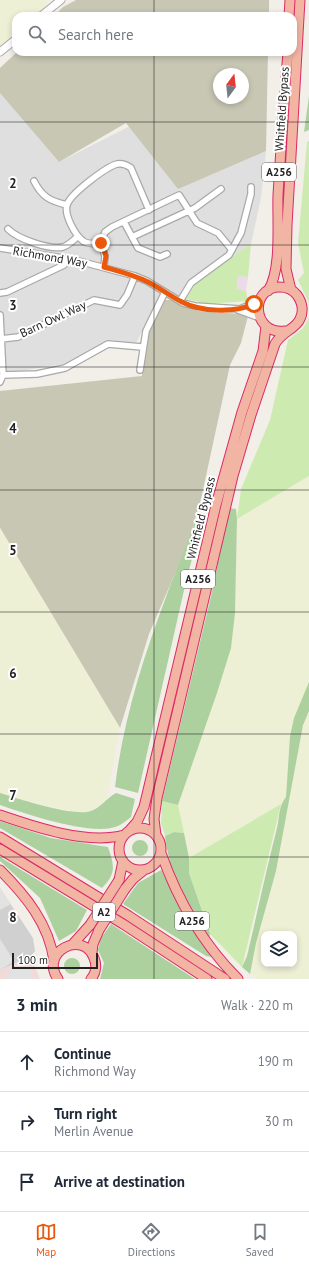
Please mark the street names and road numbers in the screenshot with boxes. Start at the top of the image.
street label: Whitfield Bypass [271,66,292,152]
road number: A256 [262,163,296,181]
street label: Richmond Way [12,243,89,271]
street label: Barn Owl Way [17,297,89,340]
street label: Whitfield Bypass [183,475,218,561]
road number: A256 [181,570,215,588]
road number: A2 [93,903,115,921]
road number: A256 [175,912,209,930]

